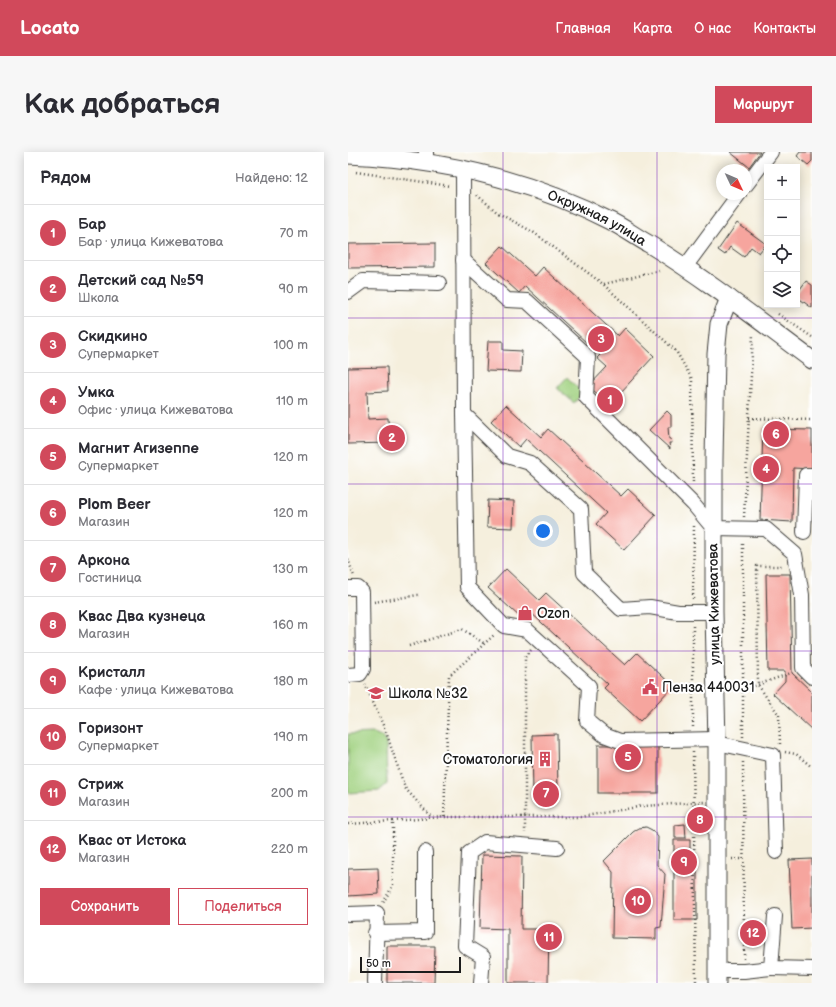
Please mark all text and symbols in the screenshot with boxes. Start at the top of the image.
text: Locato [20,17,80,40]
text: Главная [556,20,611,37]
text: Карта [633,20,672,37]
text: О нас [694,20,731,37]
text: Контакты [753,20,816,37]
button: Маршрут [715,86,812,123]
text: Как добраться [24,88,221,121]
north arrow [716,164,752,200]
map controls [764,164,800,308]
button: + [764,164,800,200]
text: Рядом [40,168,91,188]
text: Найдено: 12 [235,170,308,186]
street label: Окружная улица [545,186,650,250]
button: − [764,200,800,236]
text: Бар [78,215,106,234]
text: 1 [50,225,56,241]
text: 70 m [280,225,308,241]
text: Бар · улица Кижеватова [78,234,223,250]
button: locate [764,236,800,272]
text: Детский сад №59 [78,271,204,290]
button: layers [764,272,800,308]
text: 2 [49,281,57,297]
text: 90 m [279,281,308,297]
text: Школа [78,290,119,306]
pin: 3 [588,324,614,354]
text: Скидкино [78,327,147,346]
text: 3 [49,337,57,353]
text: 100 m [273,337,308,353]
text: Супермаркет [78,346,159,362]
text: Умка [78,383,114,402]
pin: 1 [597,385,623,415]
text: 4 [49,393,57,409]
text: 110 m [276,393,308,409]
text: Офис · улица Кижеватова [78,402,233,418]
pin: 6 [763,419,789,449]
pin: 2 [379,423,405,453]
text: Магнит Агизеппе [78,439,199,458]
text: 5 [49,449,57,465]
text: 120 m [273,449,308,465]
pin: 4 [753,454,779,484]
text: Супермаркет [78,458,159,474]
text: Plom Beer [78,495,150,514]
text: 6 [49,505,57,521]
text: 120 m [273,505,308,521]
text: Магазин [78,514,130,530]
your location [533,521,553,541]
street label: улица Кижеватова [704,542,724,665]
text: Аркона [78,551,130,570]
text: 7 [49,561,57,577]
text: 130 m [273,561,308,577]
text: Гостиница [78,570,142,586]
shop icon: Ozon [516,604,534,622]
place label: Ozon [537,605,570,622]
text: Квас Два кузнеца [78,607,205,626]
text: 8 [49,617,57,633]
text: 160 m [273,617,308,633]
text: Магазин [78,626,130,642]
text: Кристалл [78,663,145,682]
text: 9 [49,673,57,689]
text: 180 m [273,673,308,689]
public building icon: Пенза 440031 [641,678,659,696]
place label: Пенза 440031 [662,679,755,696]
text: Кафе · улица Кижеватова [78,682,234,698]
school or university icon: Школа №32 [367,684,385,702]
place label: Школа №32 [388,685,469,702]
text: Горизонт [78,719,143,738]
text: 10 [46,729,60,745]
text: 190 m [274,729,308,745]
text: Супермаркет [78,738,159,754]
pin: 5 [615,742,641,772]
building icon: Стоматология [536,750,554,768]
place label: Стоматология [443,751,533,768]
text: Стриж [78,775,123,794]
pin: 7 [533,779,559,809]
text: 11 [48,785,58,801]
text: 200 m [271,785,308,801]
text: Магазин [78,794,130,810]
pin: 8 [687,805,713,835]
text: Квас от Истока [78,831,186,850]
text: 12 [46,841,60,857]
text: 220 m [271,841,308,857]
pin: 9 [671,847,697,877]
text: Магазин [78,850,130,866]
pin: 10 [625,886,651,916]
button: Сохранить [40,888,170,925]
button: Поделиться [178,888,308,925]
pin: 12 [740,918,766,948]
pin: 11 [536,922,562,952]
scale bar [360,955,461,974]
text: 50 m [366,957,391,970]

